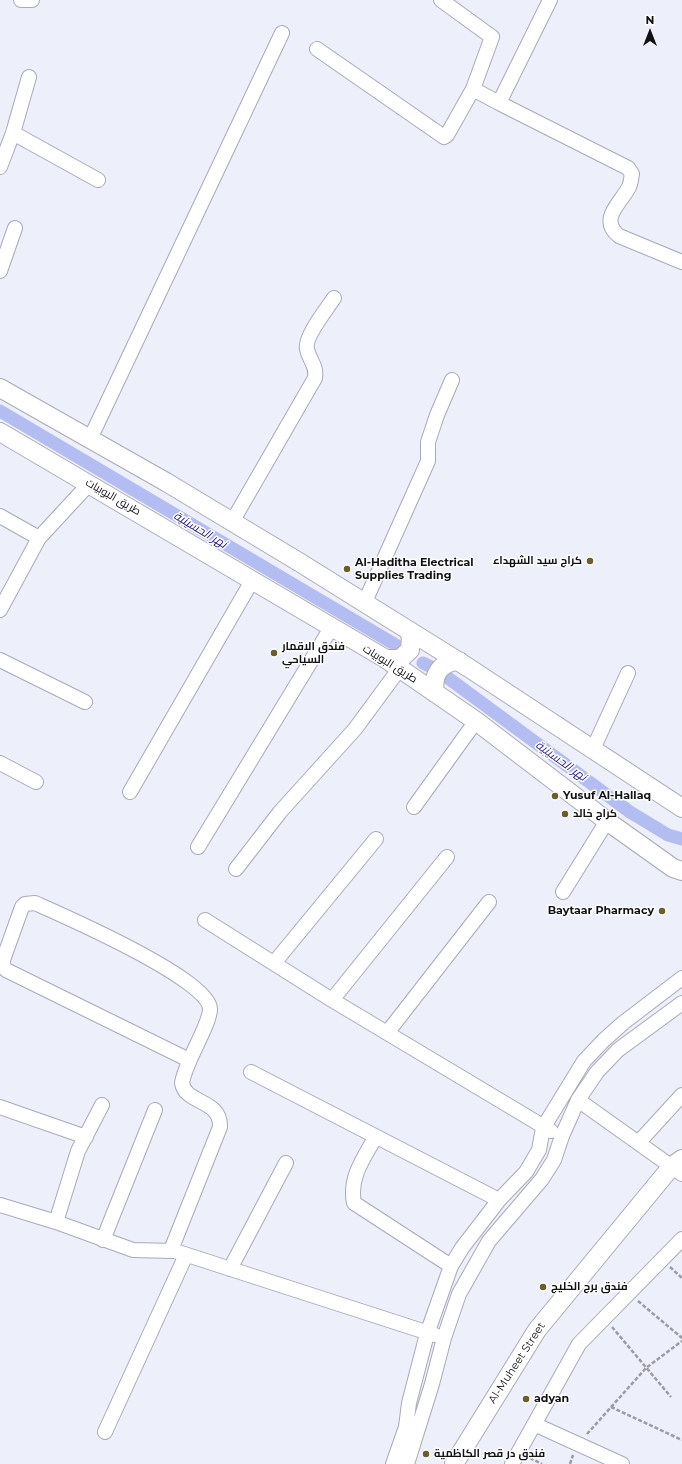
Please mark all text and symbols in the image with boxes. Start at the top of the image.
north arrow [630,12,670,52]
text: N [646,13,654,27]
street label: طريق البوبيات [83,476,143,518]
water label: نهر الحسينية [171,509,229,551]
place label: كراج سيد الشهداء [493,554,582,568]
place label: Al-Haditha Electrical Supplies Trading [355,556,474,582]
marker: كراج سيد الشهداء [585,556,595,566]
marker: Al-Haditha Electrical Supplies Trading [342,564,352,574]
place label: فندق الاقمار السياحي [282,640,345,666]
street label: طريق البوبيات [360,642,420,686]
marker: فندق الاقمار السياحي [269,648,279,658]
water label: نهر الحسينية [533,738,589,784]
place label: Yusuf Al-Hallaq [563,789,651,803]
marker: Yusuf Al-Hallaq [550,791,560,801]
place label: كراج خالد [573,807,617,821]
marker: كراج خالد [560,809,570,819]
place label: Baytaar Pharmacy [548,904,654,918]
marker: Baytaar Pharmacy [657,906,667,916]
place label: فندق برج الخليج [551,1280,628,1294]
marker: فندق برج الخليج [538,1282,548,1292]
street label: Al-Muheet Street [486,1320,548,1406]
place label: adyan [534,1392,569,1406]
marker: adyan [521,1394,531,1404]
place label: فندق در قصر الكاظمية [434,1447,545,1461]
marker: فندق در قصر الكاظمية [421,1449,431,1459]

